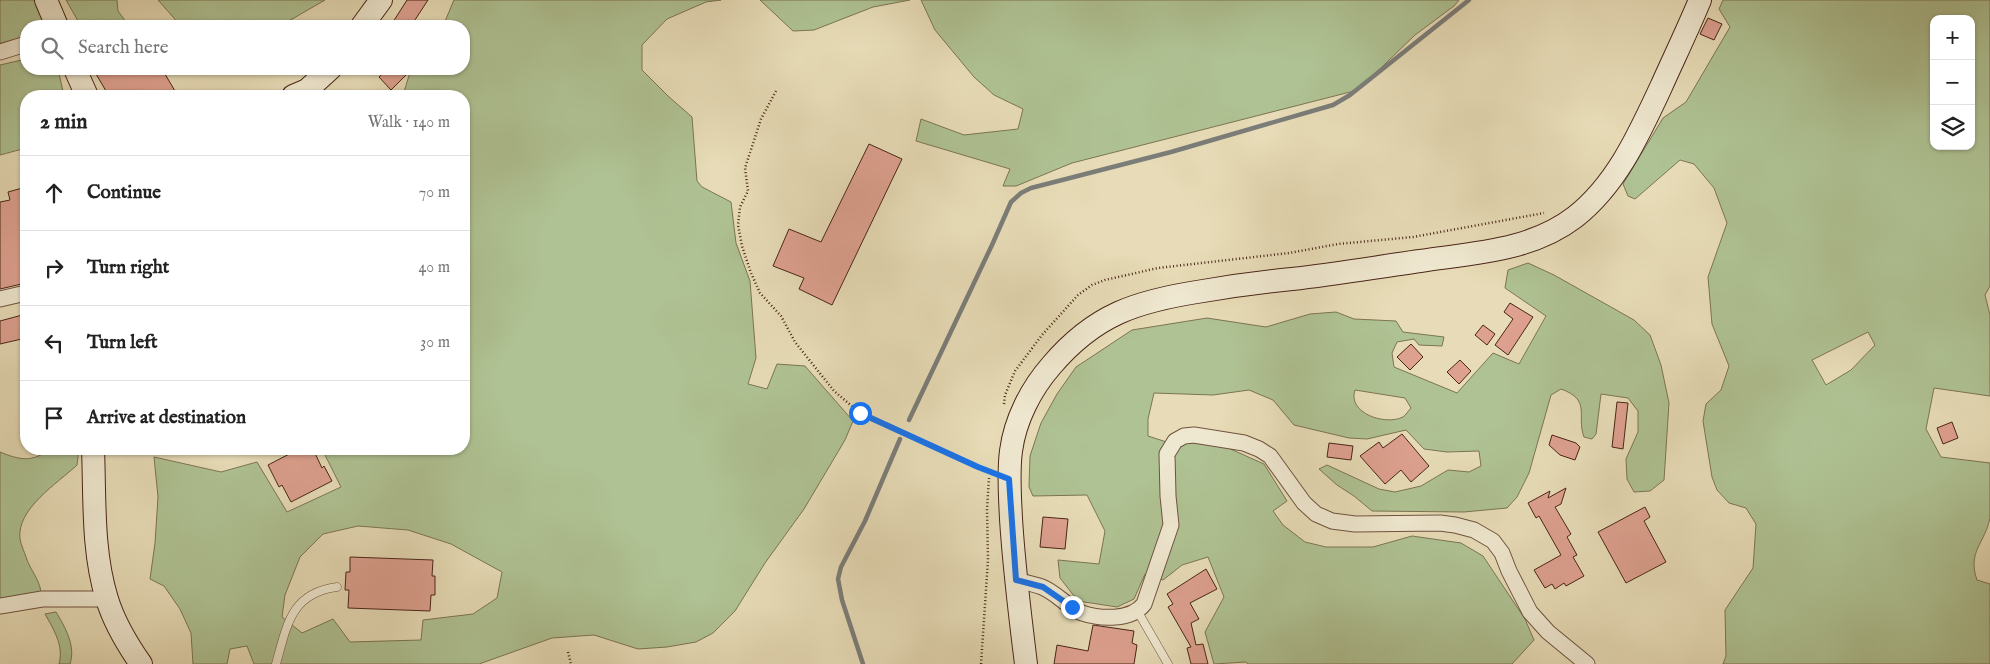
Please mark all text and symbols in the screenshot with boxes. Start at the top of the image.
map controls [1930,15,1975,150]
button: + [1930,15,1975,60]
search box [20,20,470,75]
icon: search [38,34,66,62]
text: Search here [78,36,169,60]
button: − [1930,60,1975,105]
button: layers [1930,105,1975,150]
text: 2 min [40,109,87,136]
text: Walk · 140 m [368,113,450,133]
icon: ahead [40,179,68,207]
text: Continue [87,181,161,205]
text: 70 m [419,183,450,203]
icon: right [40,254,68,282]
text: Turn right [87,256,169,280]
text: 40 m [418,258,450,278]
icon: left [40,329,68,357]
text: Turn left [87,331,158,355]
text: 30 m [420,333,450,353]
route start [849,402,872,425]
icon: arrive [40,404,68,432]
text: Arrive at destination [87,406,246,430]
route end [1061,596,1084,619]

